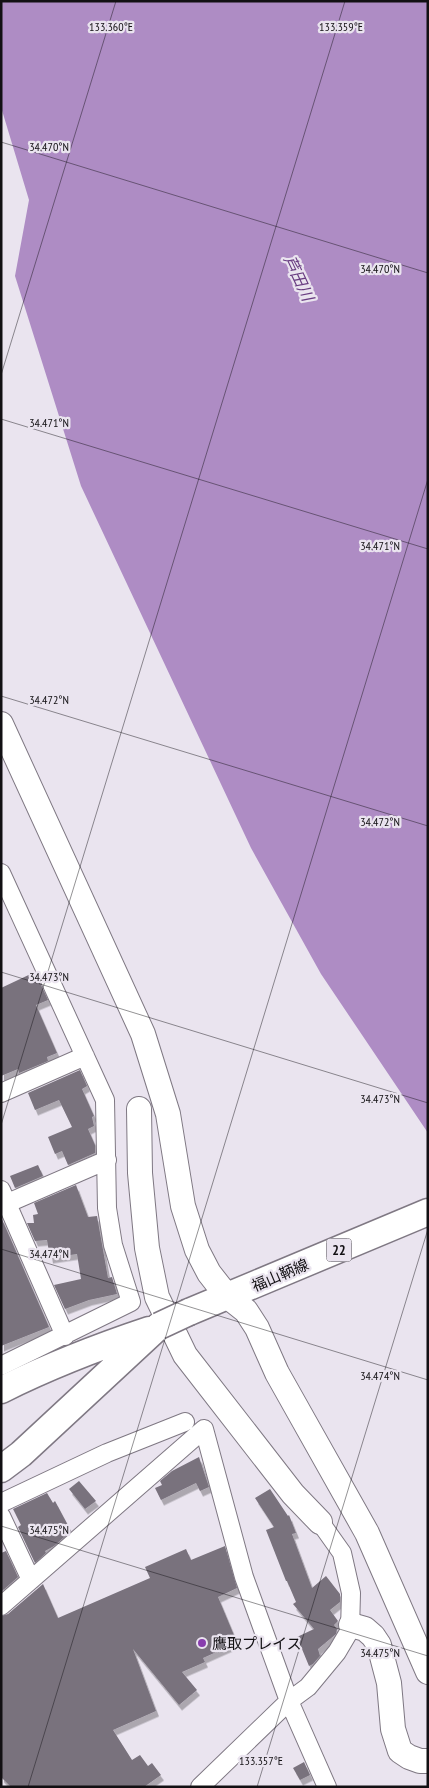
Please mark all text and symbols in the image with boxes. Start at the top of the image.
text: 133.360°E [89,19,133,34]
text: 133.359°E [319,19,363,34]
text: 34.470°N [29,139,69,154]
water label: 芦田川 [280,252,319,306]
text: 34.470°N [360,261,400,276]
text: 34.471°N [29,415,69,430]
text: 34.471°N [360,538,400,553]
text: 34.472°N [29,692,69,707]
text: 34.472°N [360,814,400,829]
text: 34.473°N [29,969,69,984]
text: 34.473°N [360,1091,400,1106]
road number: 22 [326,1238,352,1262]
text: 34.474°N [29,1246,69,1261]
street label: 福山鞆線 [249,1255,311,1295]
text: 34.474°N [360,1368,400,1383]
text: 34.475°N [29,1522,69,1537]
place label: 鷹取プレイス [212,1634,302,1653]
marker: 鷹取プレイス [196,1637,208,1649]
text: 34.475°N [360,1645,400,1660]
text: 133.357°E [239,1753,283,1768]

